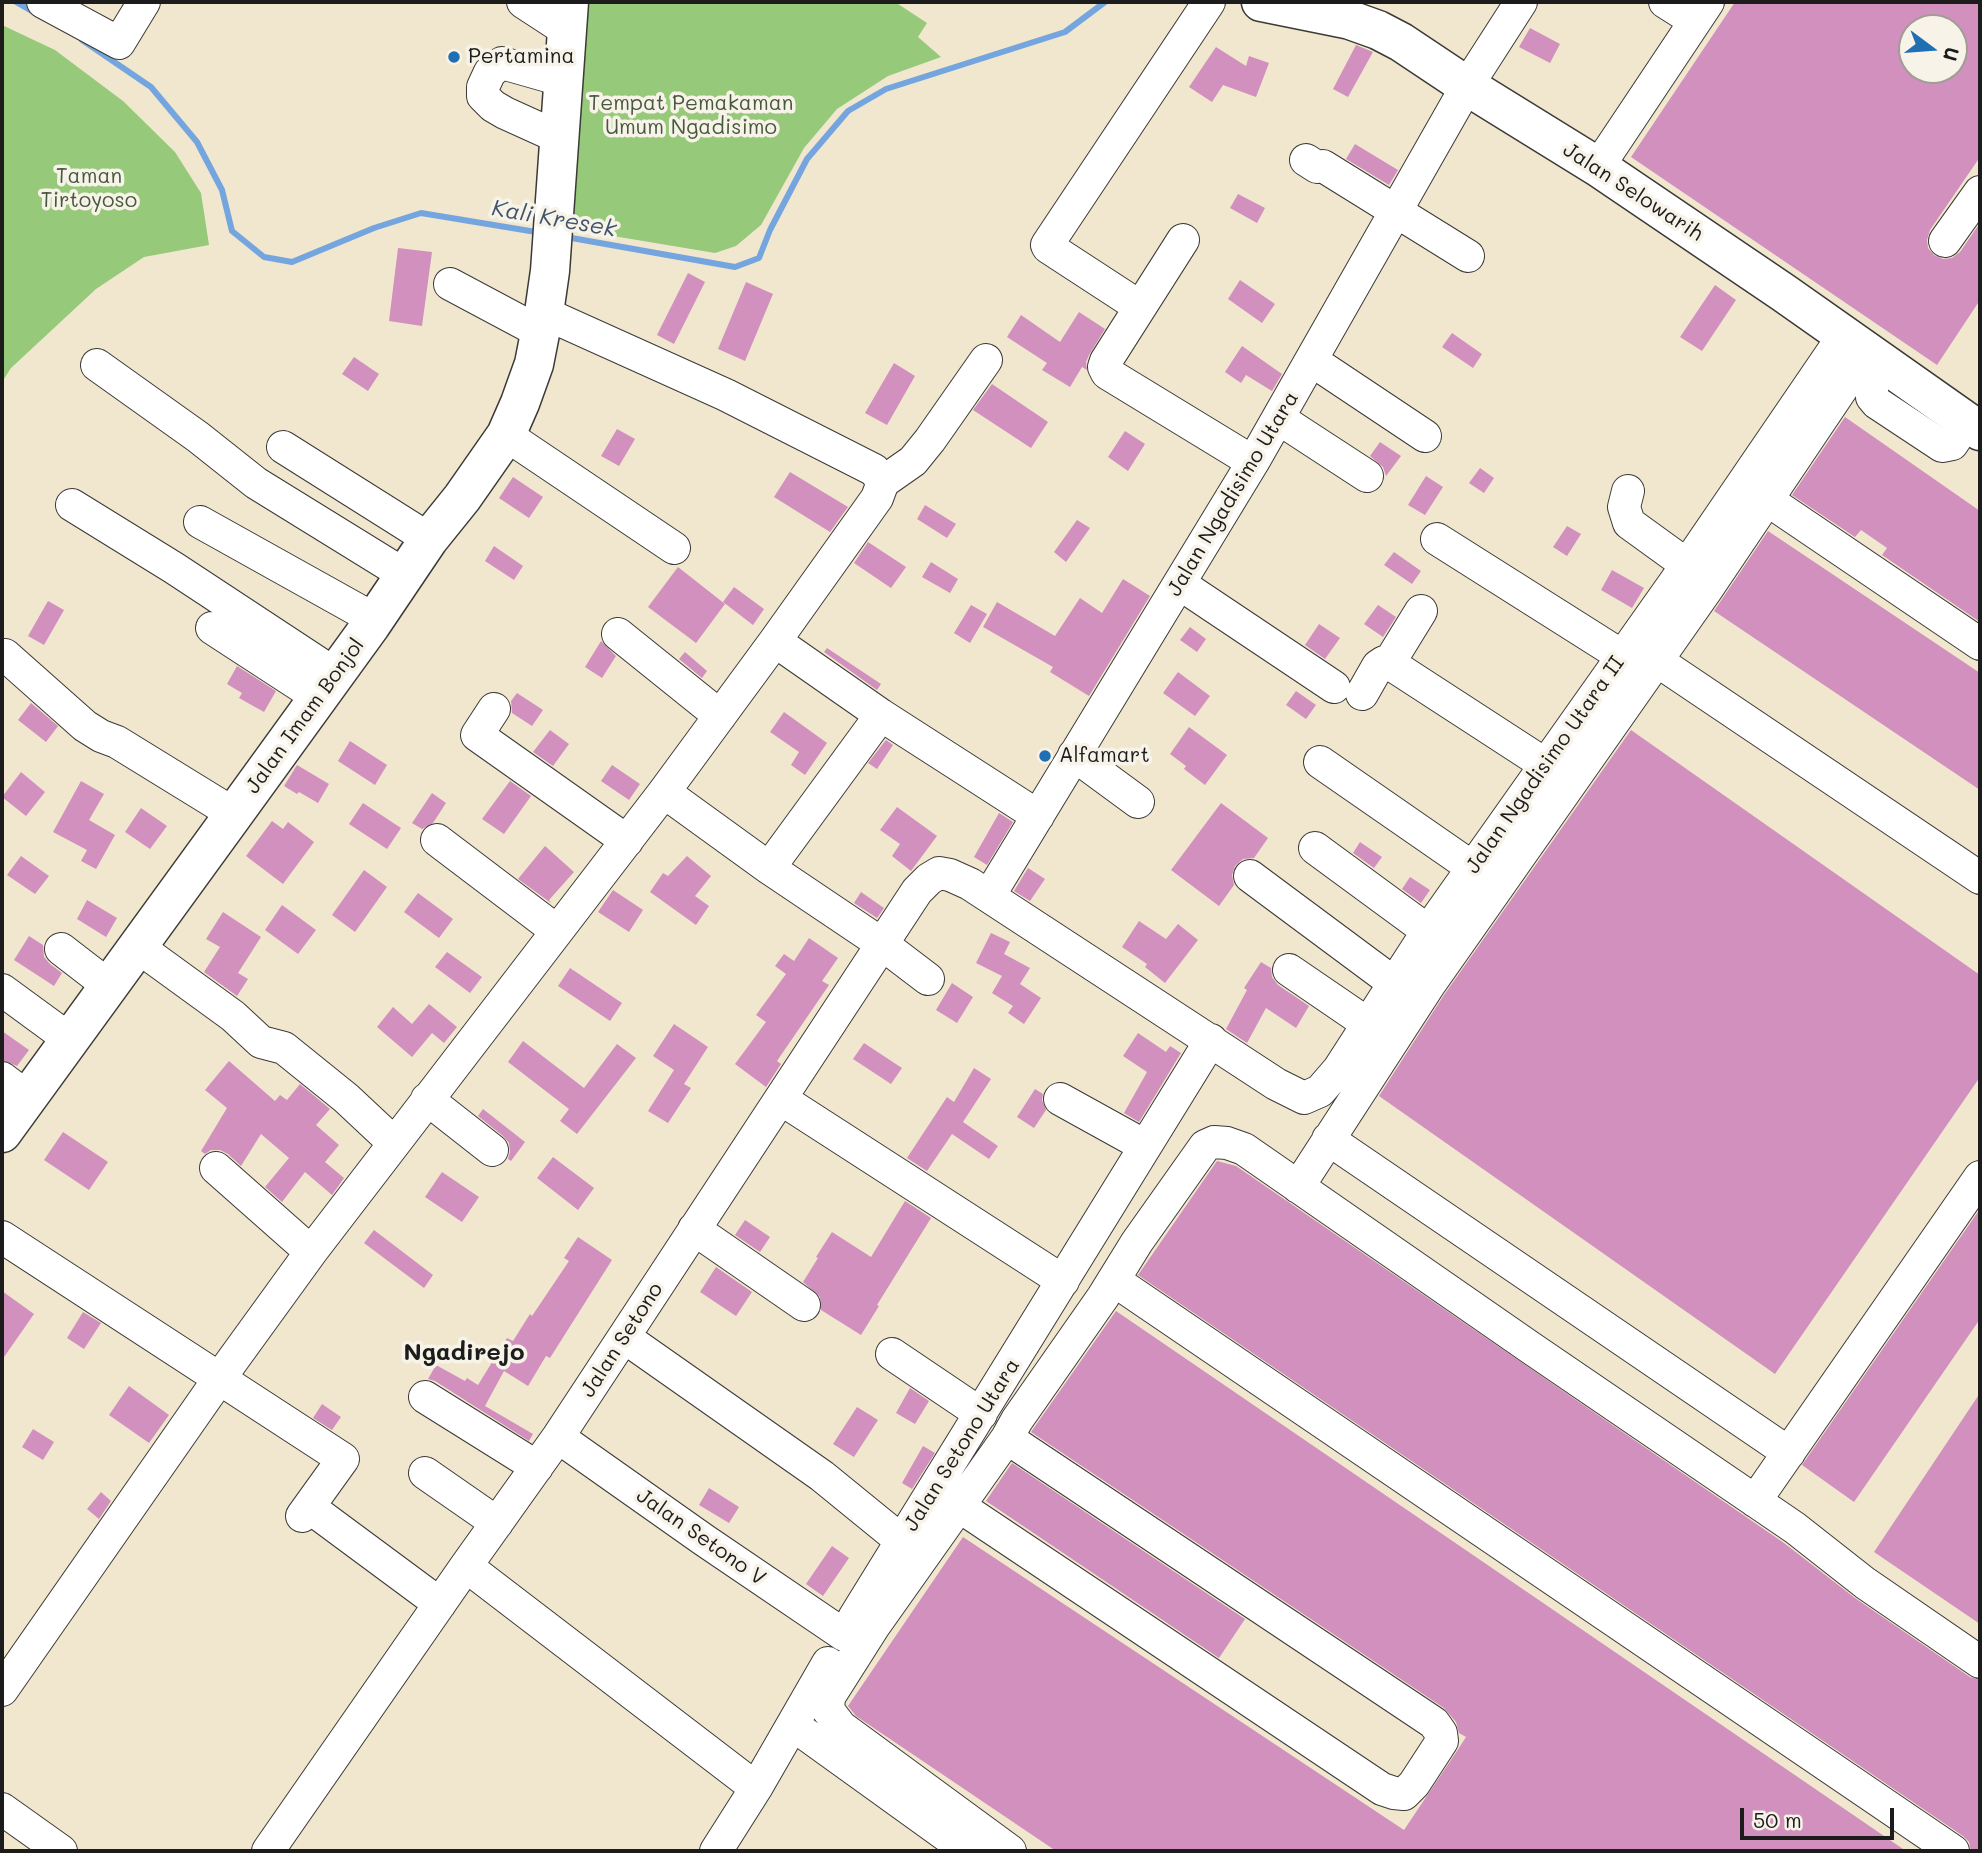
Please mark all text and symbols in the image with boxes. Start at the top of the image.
north arrow [1898,14,1968,84]
place label: Pertamina [468,44,575,70]
text: U [1938,44,1966,64]
marker: Pertamina [446,49,462,65]
park label: Tempat Pemakaman Umum Ngadisimo [589,91,793,141]
street label: Jalan Selowarih [1558,137,1708,247]
park label: Taman Tirtoyoso [41,164,137,214]
water label: Kali Kresek [490,194,618,244]
street label: Jalan Ngadisimo Utara [1162,387,1304,601]
street label: Jalan Imam Bonjol [240,633,370,799]
street label: Jalan Ngadisimo Utara II [1460,652,1630,878]
place label: Alfamart [1059,743,1150,769]
marker: Alfamart [1037,748,1053,764]
street label: Jalan Setono [576,1278,668,1402]
district label: Ngadirejo [404,1339,524,1367]
street label: Jalan Setono Utara [899,1354,1025,1536]
street label: Jalan Setono V [631,1483,771,1591]
scale bar [1744,1794,1898,1838]
text: 50 m [1753,1806,1802,1833]

